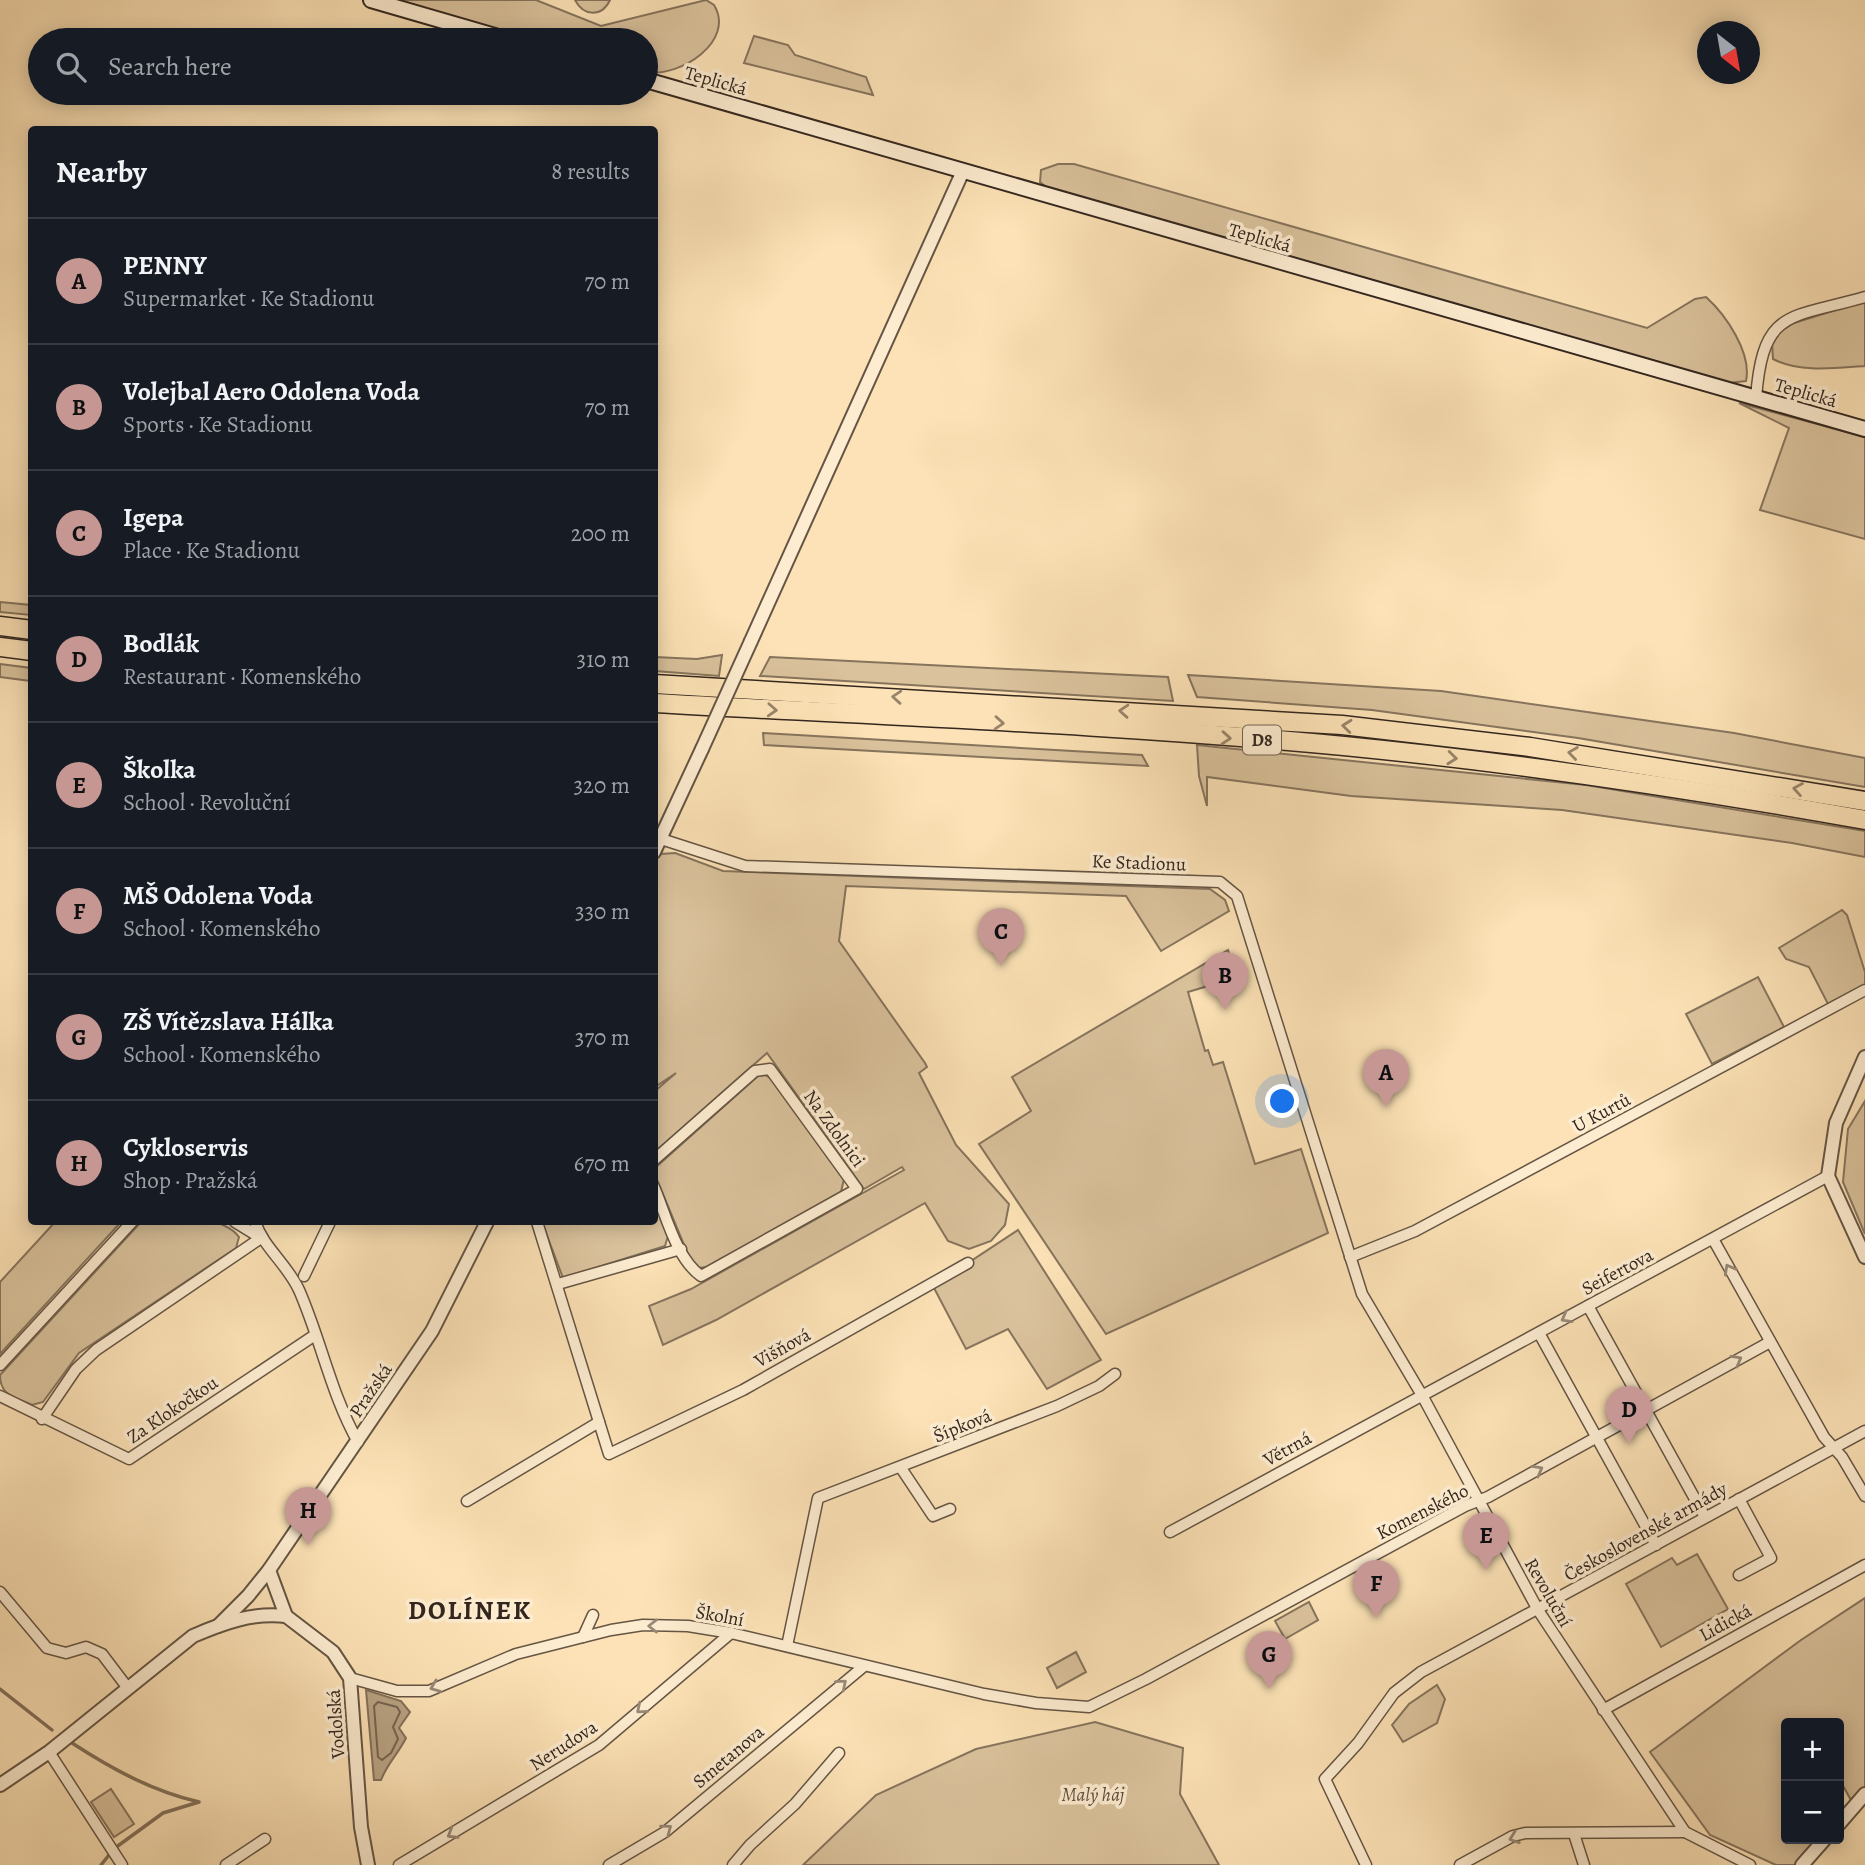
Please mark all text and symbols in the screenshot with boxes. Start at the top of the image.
north arrow [1697,21,1760,84]
search box [28,28,658,105]
icon: search [52,48,90,86]
text: Search here [108,49,232,84]
street label: Teplická [682,60,750,102]
text: Nearby [56,152,147,192]
text: 8 results [551,156,630,187]
street label: Teplická [1226,217,1294,259]
text: PENNY [123,248,207,283]
text: A [72,266,86,297]
text: 70 m [584,266,630,297]
text: Supermarket · Ke Stadionu [123,283,375,314]
street label: Teplická [1772,372,1840,414]
text: Volejbal Aero Odolena Voda [123,374,420,409]
text: B [72,392,86,423]
text: 70 m [584,392,630,423]
text: Sports · Ke Stadionu [123,409,313,440]
text: Igepa [123,500,184,535]
text: C [72,518,86,549]
text: 200 m [571,518,630,549]
text: Place · Ke Stadionu [123,535,300,566]
text: Bodlák [123,626,199,661]
text: D [71,644,87,675]
text: 310 m [577,644,630,675]
text: Restaurant · Komenského [123,661,361,692]
one-way arrow [891,690,902,705]
one-way arrow [766,702,777,717]
one-way arrow [1118,704,1129,719]
one-way arrow [993,715,1004,730]
one-way arrow [1342,719,1353,734]
road number: D8 [1243,726,1281,754]
one-way arrow [1221,730,1232,745]
one-way arrow [1567,746,1579,761]
one-way arrow [1447,750,1458,765]
text: Školka [123,752,196,787]
text: E [72,770,86,801]
text: 320 m [574,770,630,801]
one-way arrow [1792,782,1804,797]
text: School · Revoluční [123,787,291,818]
street label: Ke Stadionu [1091,848,1187,878]
text: MŠ Odolena Voda [123,878,313,913]
text: F [73,896,85,927]
text: 330 m [575,896,630,927]
pin: C [978,908,1024,966]
text: School · Komenského [123,913,320,944]
pin: B [1202,952,1248,1010]
text: ZŠ Vítězslava Hálka [123,1004,334,1039]
text: G [71,1022,87,1053]
text: 370 m [575,1022,630,1053]
text: School · Komenského [123,1039,320,1070]
pin: A [1363,1049,1409,1107]
your location [1265,1084,1299,1118]
street label: Na Zdolnici [797,1085,871,1173]
street label: U Kurtů [1568,1086,1636,1139]
text: Cykloservis [123,1130,248,1165]
text: H [70,1148,88,1179]
text: 670 m [574,1148,630,1179]
text: Shop · Pražská [123,1165,258,1196]
street label: Seifertova [1577,1242,1658,1302]
one-way arrow [1724,1264,1737,1277]
one-way arrow [1561,1310,1574,1324]
street label: Višňová [749,1322,815,1374]
one-way arrow [1730,1355,1743,1368]
street label: Pražská [343,1358,399,1423]
street label: Za Klokočkou [122,1369,224,1450]
pin: D [1606,1386,1652,1444]
street label: Šípková [929,1402,995,1449]
street label: Větrná [1258,1425,1316,1473]
one-way arrow [1531,1465,1543,1478]
street label: Československé armády [1559,1476,1732,1588]
street label: Komenského [1372,1478,1473,1546]
pin: H [285,1487,331,1545]
pin: E [1463,1512,1509,1570]
street label: Revoluční [1518,1553,1578,1632]
pin: F [1353,1560,1399,1618]
district label: DOLÍNEK [408,1593,532,1628]
street label: Lidická [1694,1598,1757,1648]
street label: Školní [694,1599,746,1633]
one-way arrow [647,1618,658,1634]
pin: G [1246,1631,1292,1689]
one-way arrow [430,1679,442,1693]
one-way arrow [834,1680,847,1692]
street label: Vodolská [321,1688,351,1760]
one-way arrow [637,1701,650,1713]
street label: Nerudova [525,1714,602,1777]
map controls [1781,1718,1844,1844]
button: + [1781,1718,1844,1781]
street label: Smetanova [687,1719,770,1794]
button: − [1781,1781,1844,1844]
park label: Malý háj [1061,1782,1125,1808]
one-way arrow [659,1824,672,1837]
one-way arrow [446,1825,459,1838]
one-way arrow [1509,1829,1521,1843]

